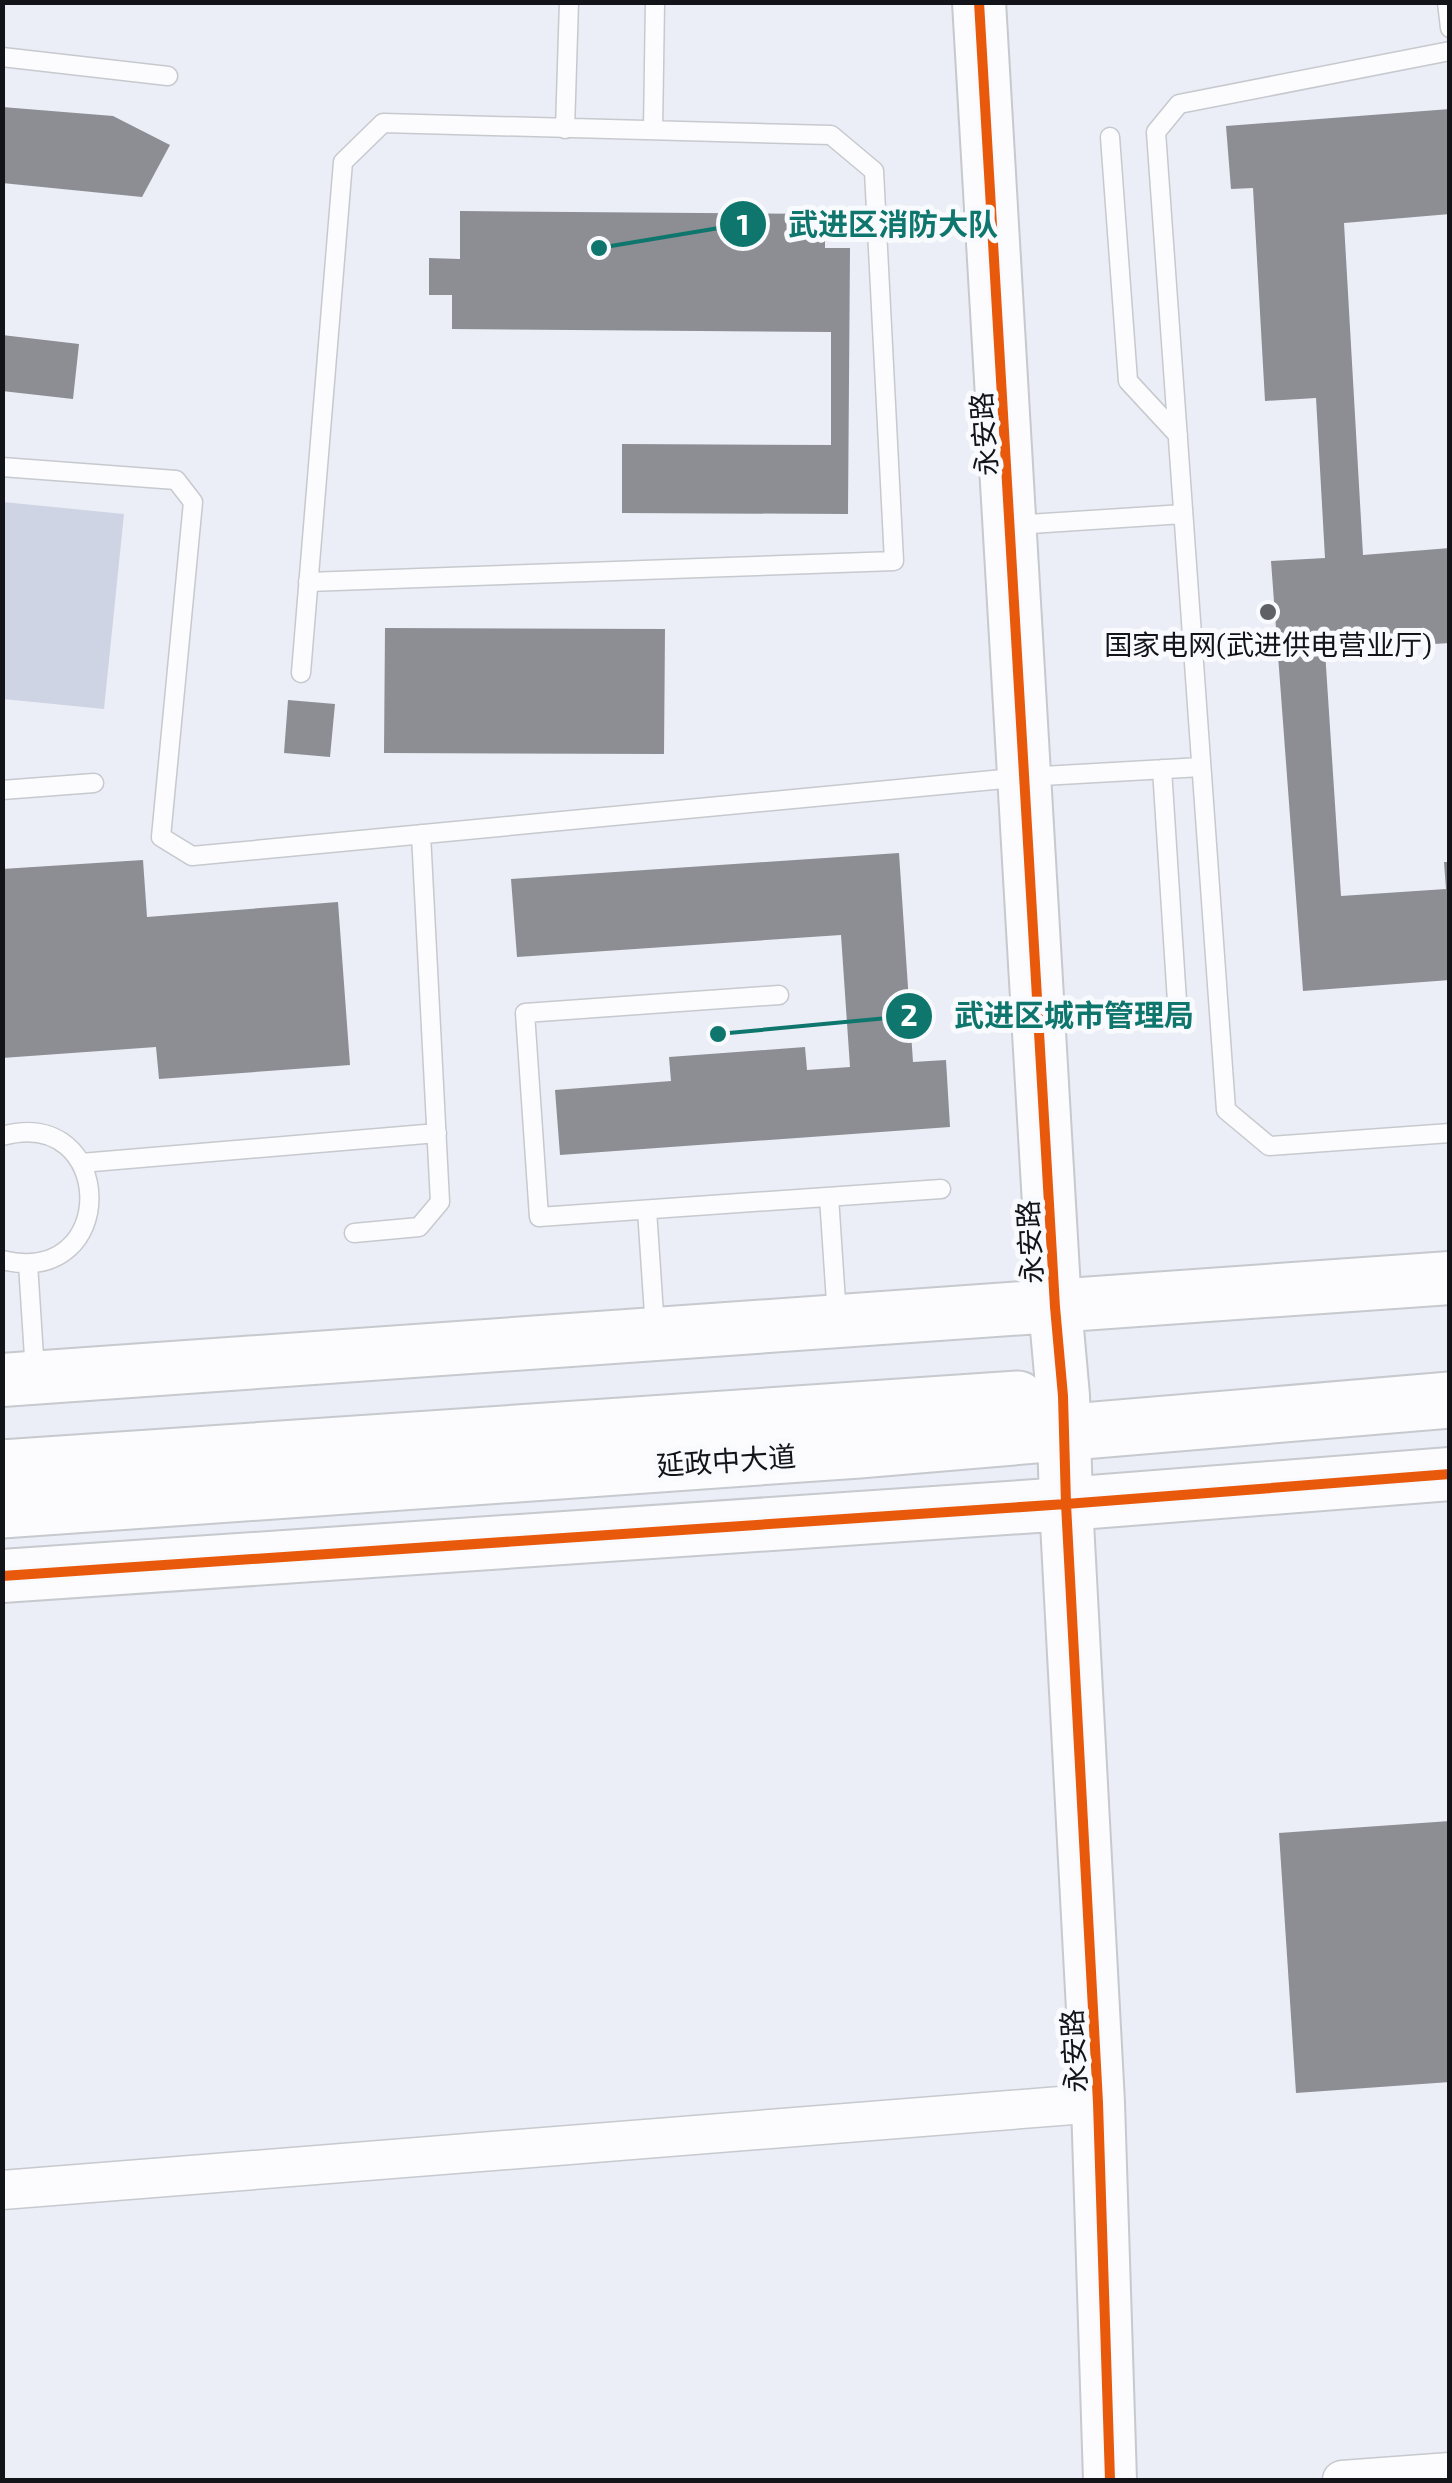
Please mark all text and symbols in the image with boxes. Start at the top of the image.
callout: 武进区消防大队 [718,194,1018,254]
text: 1 [737,205,749,241]
text: 武进区消防大队 [788,205,998,241]
street label: 永安路 [963,391,1003,477]
marker: 国家电网(武进供电营业厅) [1257,601,1279,623]
place label: 国家电网(武进供电营业厅) [1104,627,1432,661]
callout: 武进区城市管理局 [884,986,1214,1046]
text: 2 [900,996,918,1032]
text: 武进区城市管理局 [954,996,1194,1032]
street label: 永安路 [1010,1199,1048,1285]
street label: 延政中大道 [655,1438,797,1482]
street label: 永安路 [1054,2008,1092,2094]

